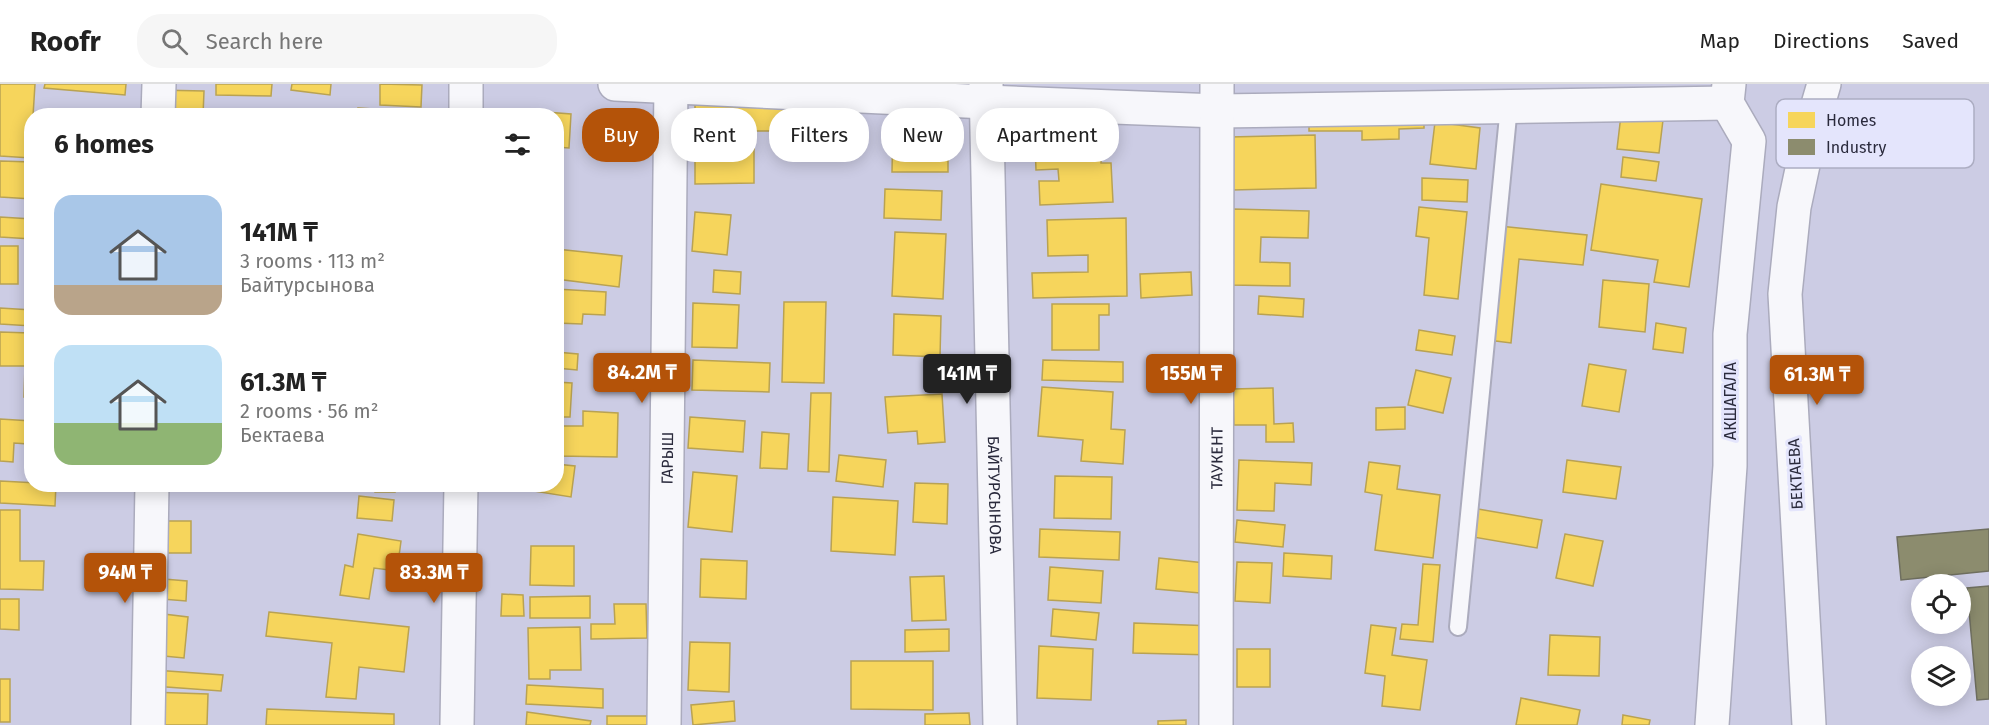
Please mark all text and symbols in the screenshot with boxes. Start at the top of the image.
search box [137,14,557,68]
text: Roofr [30,25,101,58]
icon: search [158,25,191,58]
text: Search here [206,28,323,55]
text: Map [1700,28,1740,54]
text: Directions [1773,28,1869,54]
text: Saved [1902,28,1959,54]
legend [1776,99,1974,168]
chip: Buy [582,108,659,162]
chip: Rent [671,108,757,162]
chip: Filters [769,108,869,162]
chip: New [881,108,964,162]
chip: Apartment [976,108,1119,162]
text: Homes [1826,111,1876,130]
icon: filters [501,128,534,161]
text: 6 homes [54,129,154,160]
text: Industry [1826,138,1886,157]
text: 141M ₸ [240,217,318,248]
icon: home [102,219,174,291]
text: 3 rooms · 113 m² [240,249,385,273]
text: Байтурсынова [240,273,375,297]
pin: 84.2M ₸ [587,353,697,404]
pin: 141M ₸ [918,354,1016,405]
pin: 155M ₸ [1142,354,1240,405]
pin: 61.3M ₸ [1762,355,1872,406]
text: 84.2M ₸ [607,360,677,384]
text: 141M ₸ [937,361,997,385]
text: 155M ₸ [1160,361,1222,385]
street label: АКШАГАЛА [1721,361,1740,440]
text: 61.3M ₸ [1784,362,1850,386]
text: 61.3M ₸ [240,367,326,398]
icon: home [102,369,174,441]
text: 2 rooms · 56 m² [240,399,379,423]
text: Бектаева [240,423,325,447]
street label: ТАУКЕНТ [1207,426,1226,489]
street label: ГАРЫШ [658,431,677,485]
street label: БАЙТУРСЫНОВА [984,436,1005,555]
street label: БЕКТАЕВА [1784,437,1807,510]
pin: 94M ₸ [83,553,167,604]
pin: 83.3M ₸ [379,553,489,604]
text: 94M ₸ [98,560,152,584]
text: 83.3M ₸ [400,560,468,584]
map controls [1911,574,1971,706]
button: locate [1911,574,1971,634]
button: layers [1911,646,1971,706]

